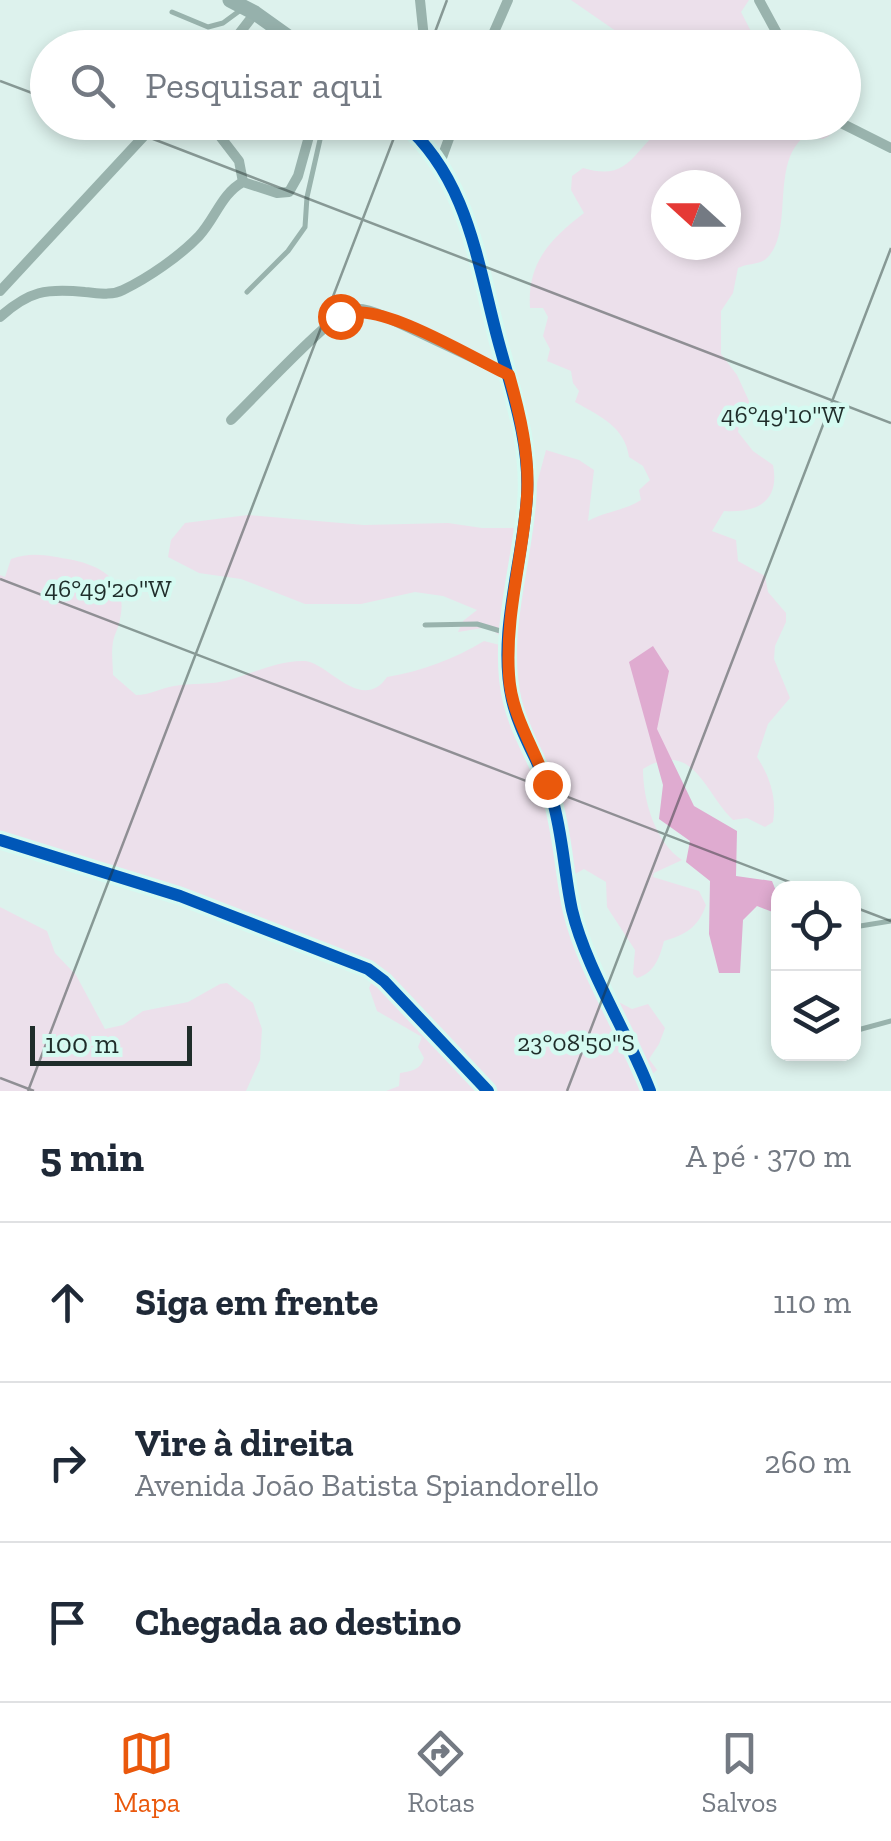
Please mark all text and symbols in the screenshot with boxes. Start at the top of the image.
search box [30,30,861,140]
icon: search [65,58,120,113]
text: Pesquisar aqui [145,62,382,108]
north arrow [651,170,741,260]
route start [318,294,364,340]
text: 46°49'10"W [721,399,846,429]
text: 46°49'20"W [44,573,172,603]
route end [525,762,571,808]
map controls [771,881,861,1061]
button: locate [771,881,861,971]
button: layers [771,971,861,1061]
scale bar [30,1021,192,1066]
text: 100 m [45,1027,119,1060]
text: 23°08'50"S [517,1027,635,1057]
text: 5 min [40,1131,144,1182]
text: A pé · 370 m [686,1137,851,1175]
icon: ahead [40,1275,95,1330]
text: Siga em frente [135,1279,378,1325]
text: 110 m [773,1283,851,1321]
text: Vire à direita [135,1420,354,1466]
icon: right [40,1435,95,1490]
text: 260 m [764,1443,851,1481]
text: Avenida João Batista Spiandorello [135,1466,599,1504]
icon: arrive [40,1595,95,1650]
text: Chegada ao destino [135,1599,461,1645]
tab: Mapa [113,1726,180,1819]
tab: Rotas [407,1726,475,1819]
tab: Salvos [702,1726,778,1819]

